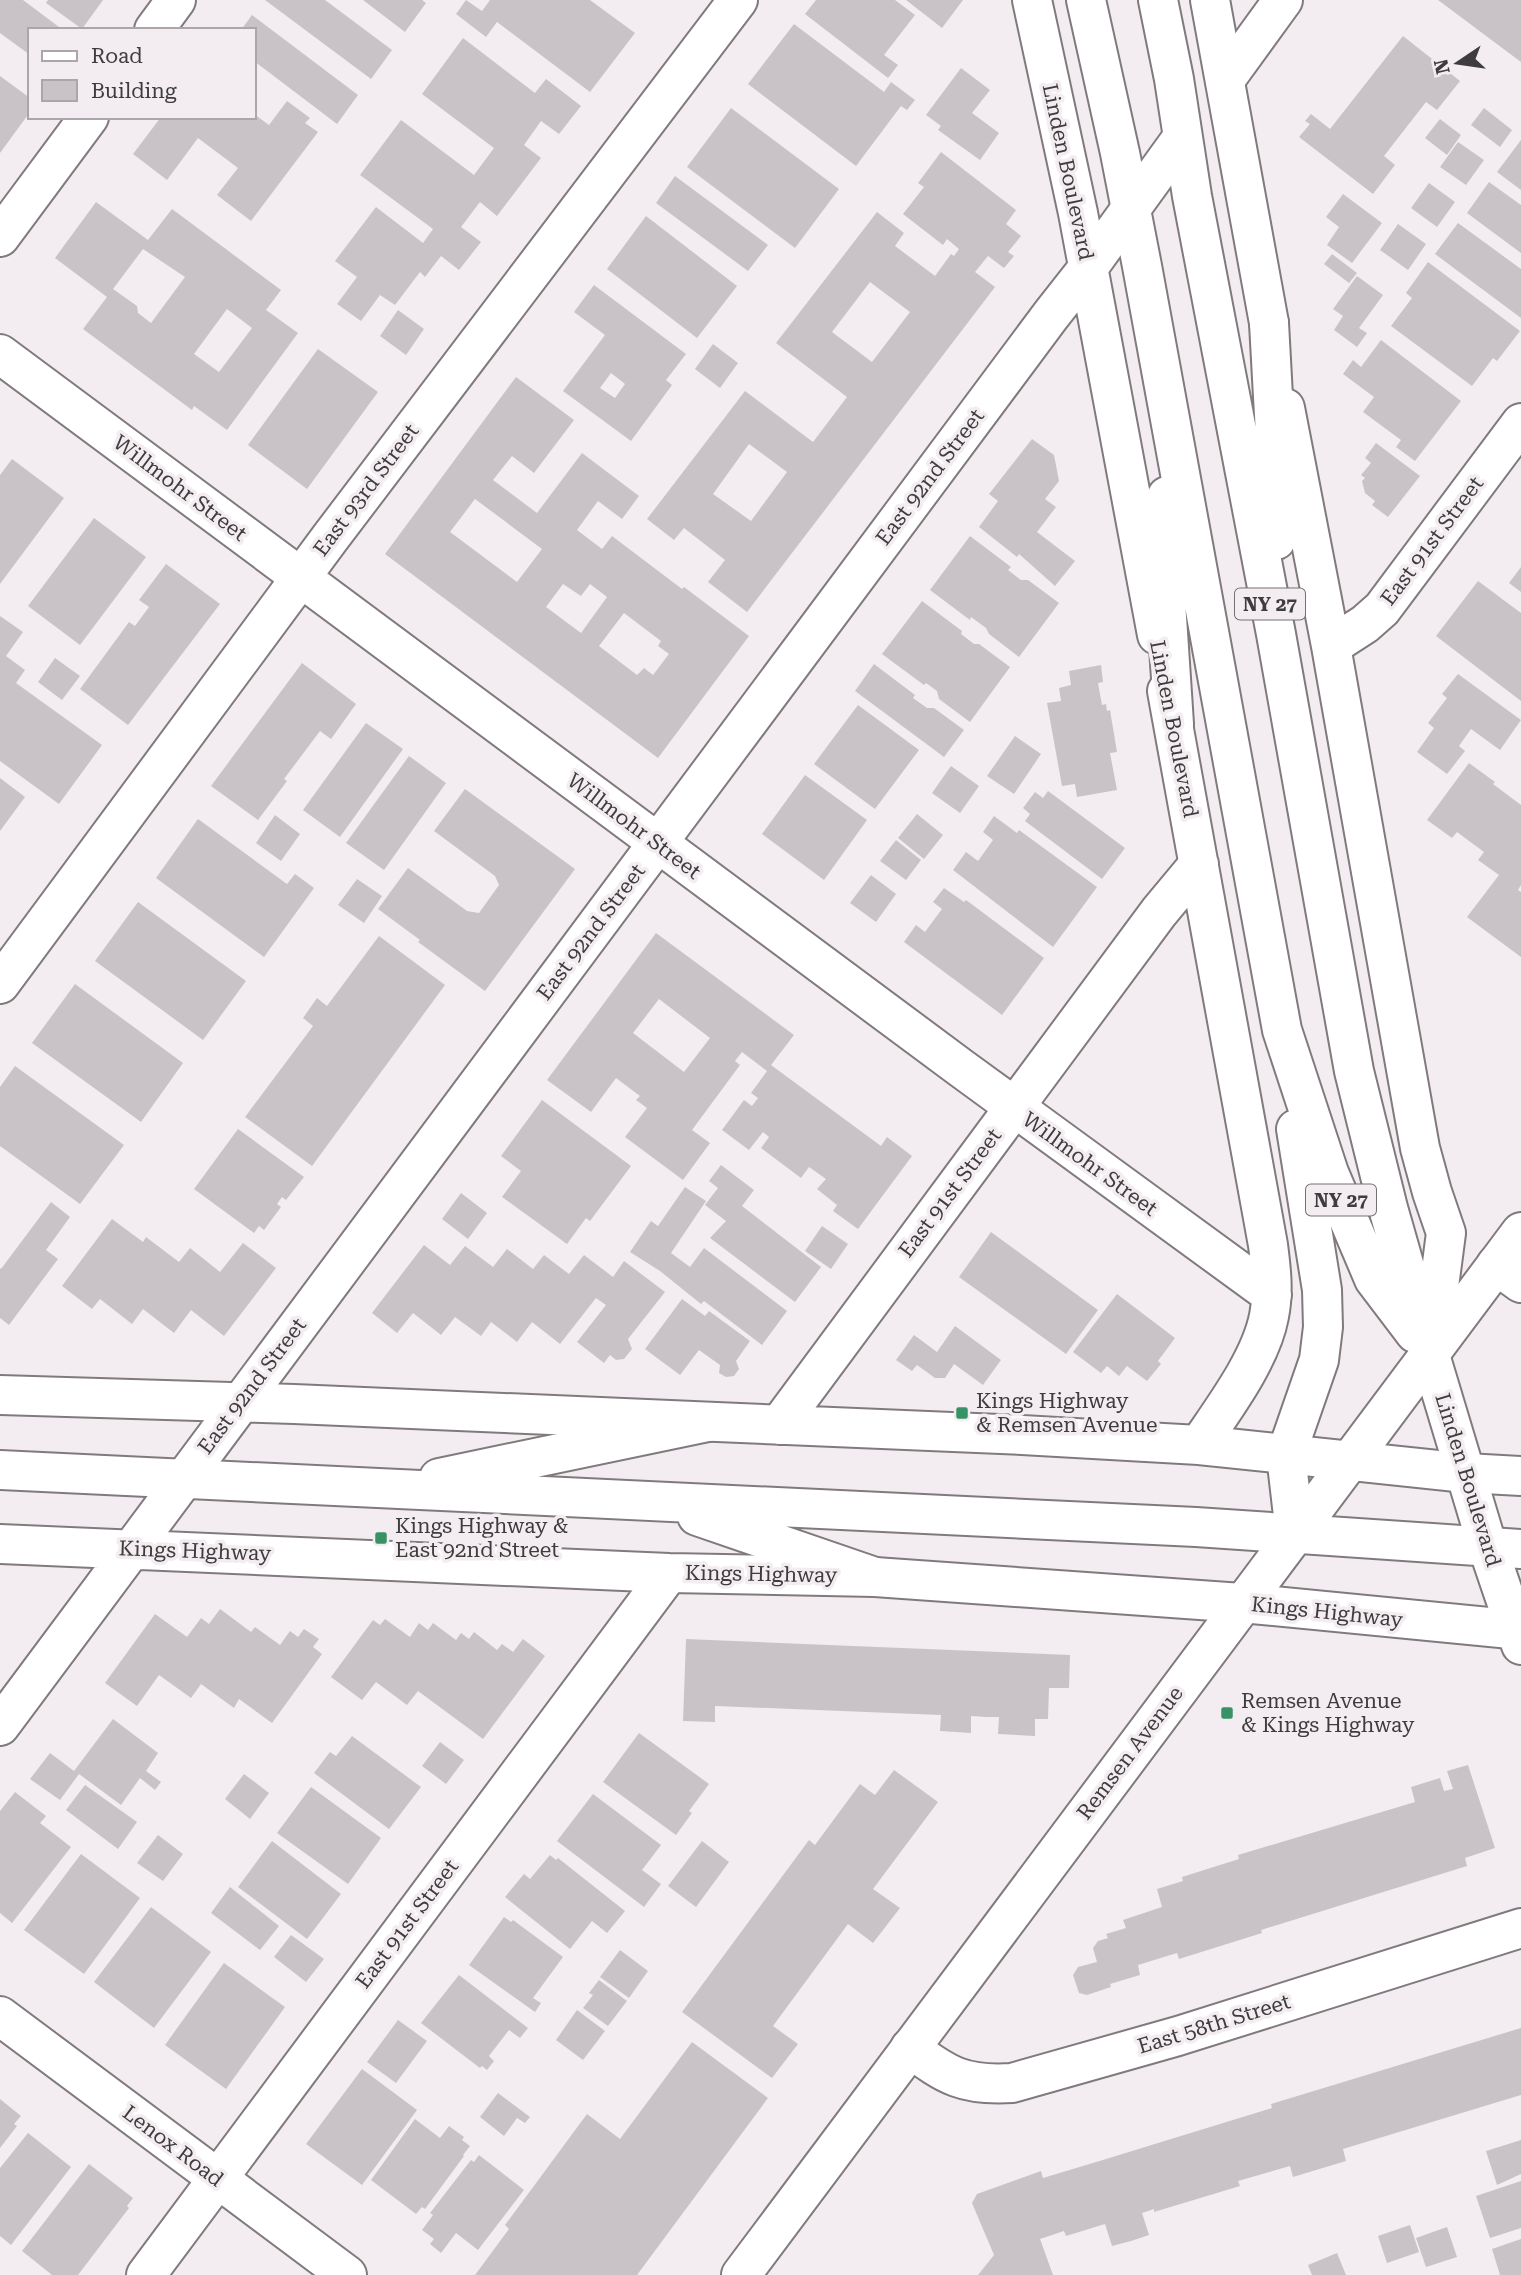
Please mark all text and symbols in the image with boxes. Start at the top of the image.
legend [28,28,256,119]
north arrow [1423,28,1493,98]
text: Road [91,44,143,68]
text: N [1429,57,1455,76]
text: Building [91,79,177,103]
street label: Linden Boulevard [1038,81,1099,263]
street label: East 92nd Street [871,404,989,550]
street label: East 93rd Street [309,419,424,561]
street label: Willmohr Street [109,430,252,546]
street label: East 91st Street [1376,472,1488,610]
road number: NY 27 [1235,589,1305,620]
street label: Linden Boulevard [1145,638,1203,820]
street label: Willmohr Street [563,768,706,884]
street label: East 92nd Street [532,859,650,1005]
street label: Willmohr Street [1018,1107,1162,1221]
street label: East 91st Street [894,1124,1006,1262]
road number: NY 27 [1306,1184,1376,1216]
street label: East 92nd Street [193,1313,311,1459]
place label: Kings Highway & Remsen Avenue [976,1389,1157,1437]
street label: Linden Boulevard [1430,1390,1506,1570]
marker: Kings Highway & Remsen Avenue [954,1405,970,1421]
place label: Kings Highway & East 92nd Street [395,1514,568,1562]
marker: Kings Highway & East 92nd Street [373,1530,389,1546]
street label: Kings Highway [118,1536,272,1566]
street label: Kings Highway [685,1561,838,1587]
street label: Kings Highway [1250,1592,1405,1632]
street label: Remsen Avenue [1072,1682,1188,1824]
place label: Remsen Avenue & Kings Highway [1241,1689,1415,1737]
marker: Remsen Avenue & Kings Highway [1219,1705,1235,1721]
street label: East 91st Street [351,1855,463,1993]
street label: East 58th Street [1135,1989,1293,2059]
street label: Lenox Road [118,2100,228,2192]

